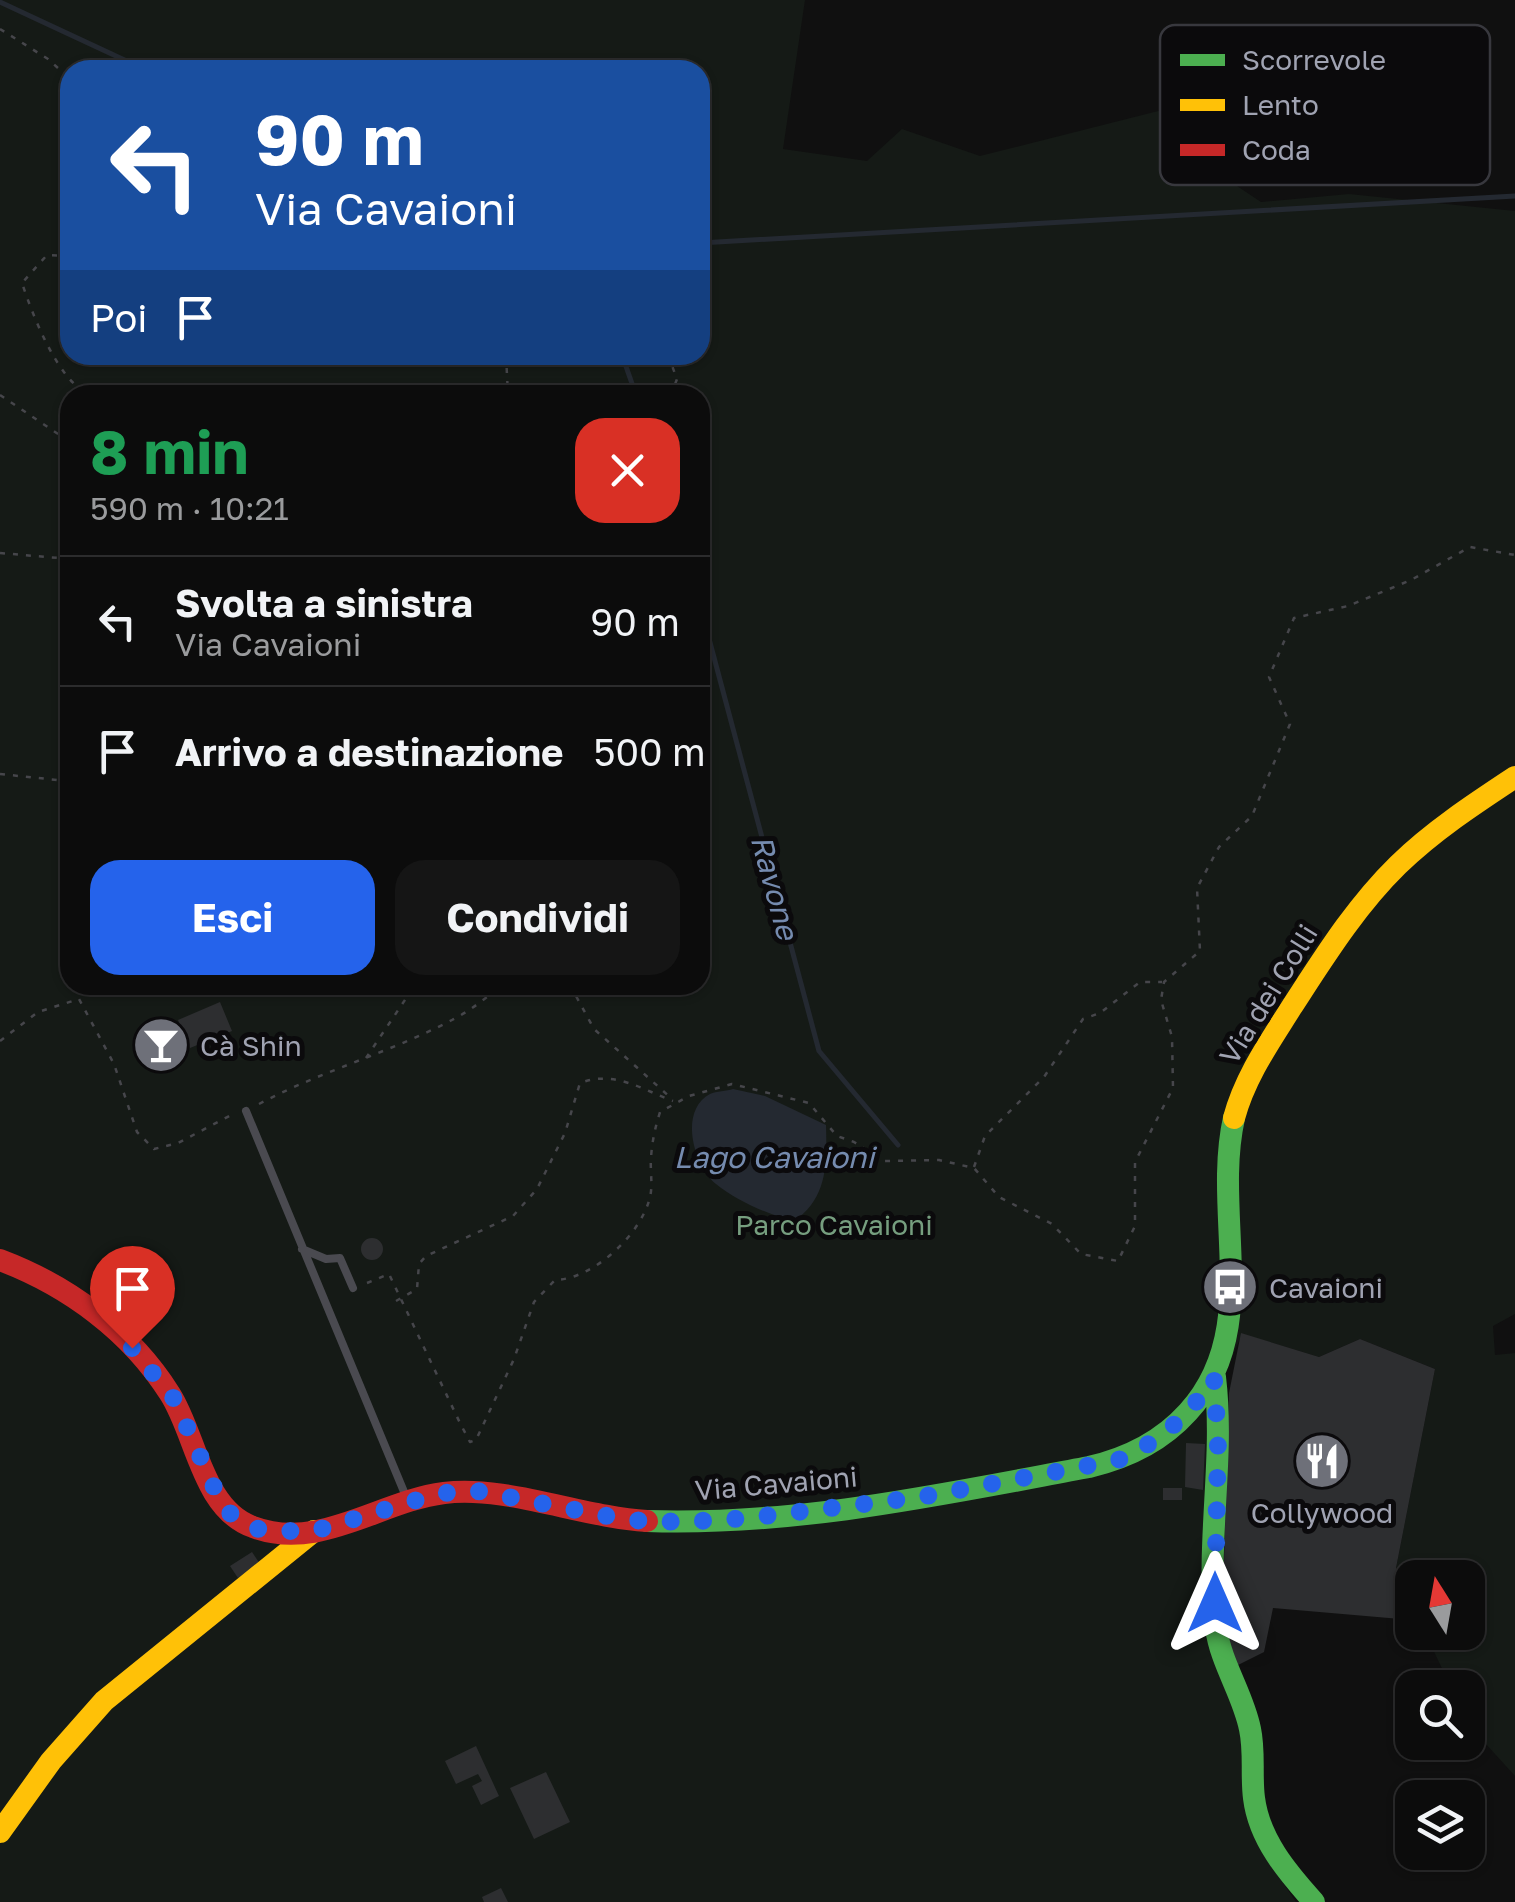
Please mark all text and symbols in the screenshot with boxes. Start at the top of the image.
legend [1160,25,1490,185]
text: Scorrevole [1242,43,1386,76]
text: Lento [1242,88,1319,121]
text: 90 m [255,96,424,180]
icon: left [90,100,220,230]
text: Coda [1242,133,1311,166]
text: Via Cavaioni [255,181,517,235]
icon: arrive [168,290,223,345]
text: Poi [90,295,148,340]
text: 8 min [90,415,249,487]
button: close [575,418,680,523]
text: 590 m · 10:21 [90,489,289,527]
text: Svolta a sinistra [175,580,473,625]
icon: left [90,594,145,649]
text: 90 m [590,599,680,644]
text: Via Cavaioni [175,625,361,663]
icon: arrive [90,724,145,779]
text: Arrivo a destinazione [175,729,563,774]
text: 500 m [593,729,706,774]
water label: Ravone [744,831,807,946]
button: Esci [90,860,375,975]
button: Condividi [395,860,680,975]
street label: Via dei Colli [1212,918,1324,1070]
bar icon: Cà Shin [131,1015,191,1075]
place label: Cà Shin [200,1029,302,1062]
water label: Lago Cavaioni [674,1139,877,1175]
park label: Parco Cavaioni [735,1208,933,1241]
pin [90,1246,175,1349]
bus stop icon: Cavaioni [1200,1257,1260,1317]
icon: arrive [105,1261,160,1316]
place label: Cavaioni [1269,1271,1383,1304]
restaurant icon: Collywood [1292,1431,1352,1491]
street label: Via Cavaioni [693,1459,859,1507]
place label: Collywood [1251,1496,1393,1529]
position arrow [1163,1551,1267,1655]
north arrow [1395,1560,1485,1650]
map controls [1395,1560,1485,1870]
button: search [1395,1670,1485,1760]
button: layers [1395,1780,1485,1870]

